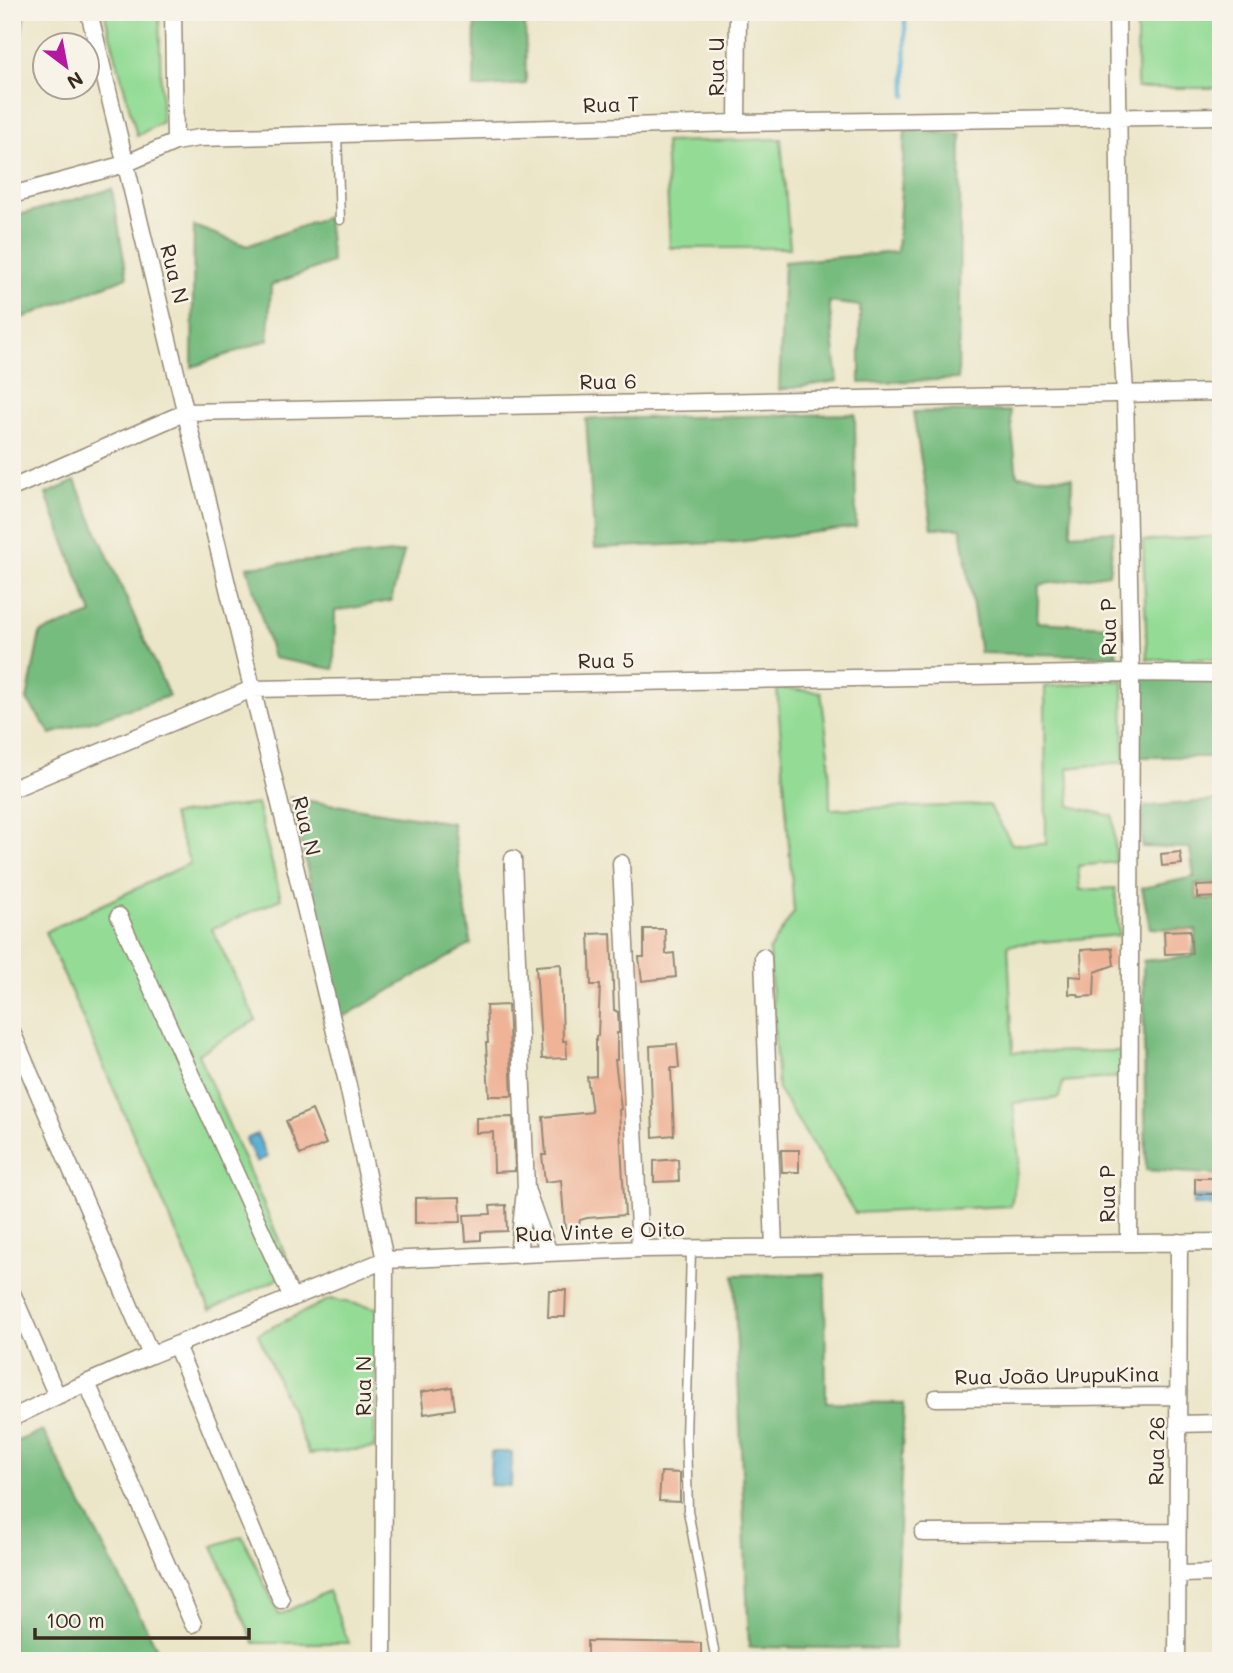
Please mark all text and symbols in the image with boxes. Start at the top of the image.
north arrow [32,32,102,102]
street label: Rua U [702,38,729,96]
text: N [63,66,88,95]
street label: Rua T [582,89,640,118]
street label: Rua N [155,241,196,306]
street label: Rua 6 [579,367,637,394]
street label: Rua P [1093,598,1122,656]
street label: Rua 5 [577,646,635,673]
street label: Rua N [287,793,328,858]
street label: Rua P [1093,1165,1120,1223]
street label: Rua Vinte e Oito [515,1214,685,1247]
street label: Rua N [349,1356,376,1416]
street label: Rua João UrupuKina [954,1359,1160,1390]
street label: Rua 26 [1141,1416,1170,1486]
scale bar [35,1596,248,1640]
text: 100 m [46,1606,105,1633]

